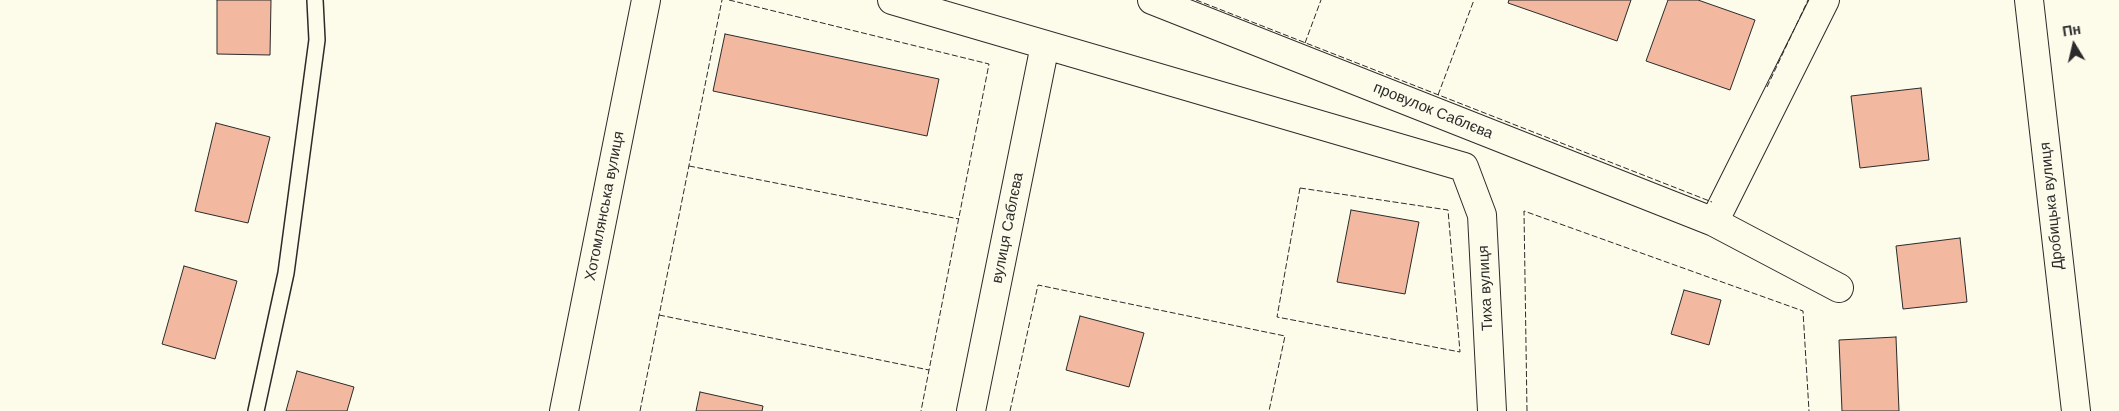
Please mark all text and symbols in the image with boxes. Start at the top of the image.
north arrow [2049,20,2099,70]
text: Пн [2061,21,2082,40]
street label: провулок Саблєва [1371,79,1495,143]
street label: Хотомлянська вулиця [582,130,628,282]
street label: Дробицька вулиця [2036,141,2068,271]
street label: вулиця Саблєва [988,171,1028,285]
street label: Тиха вулиця [1475,245,1497,331]

